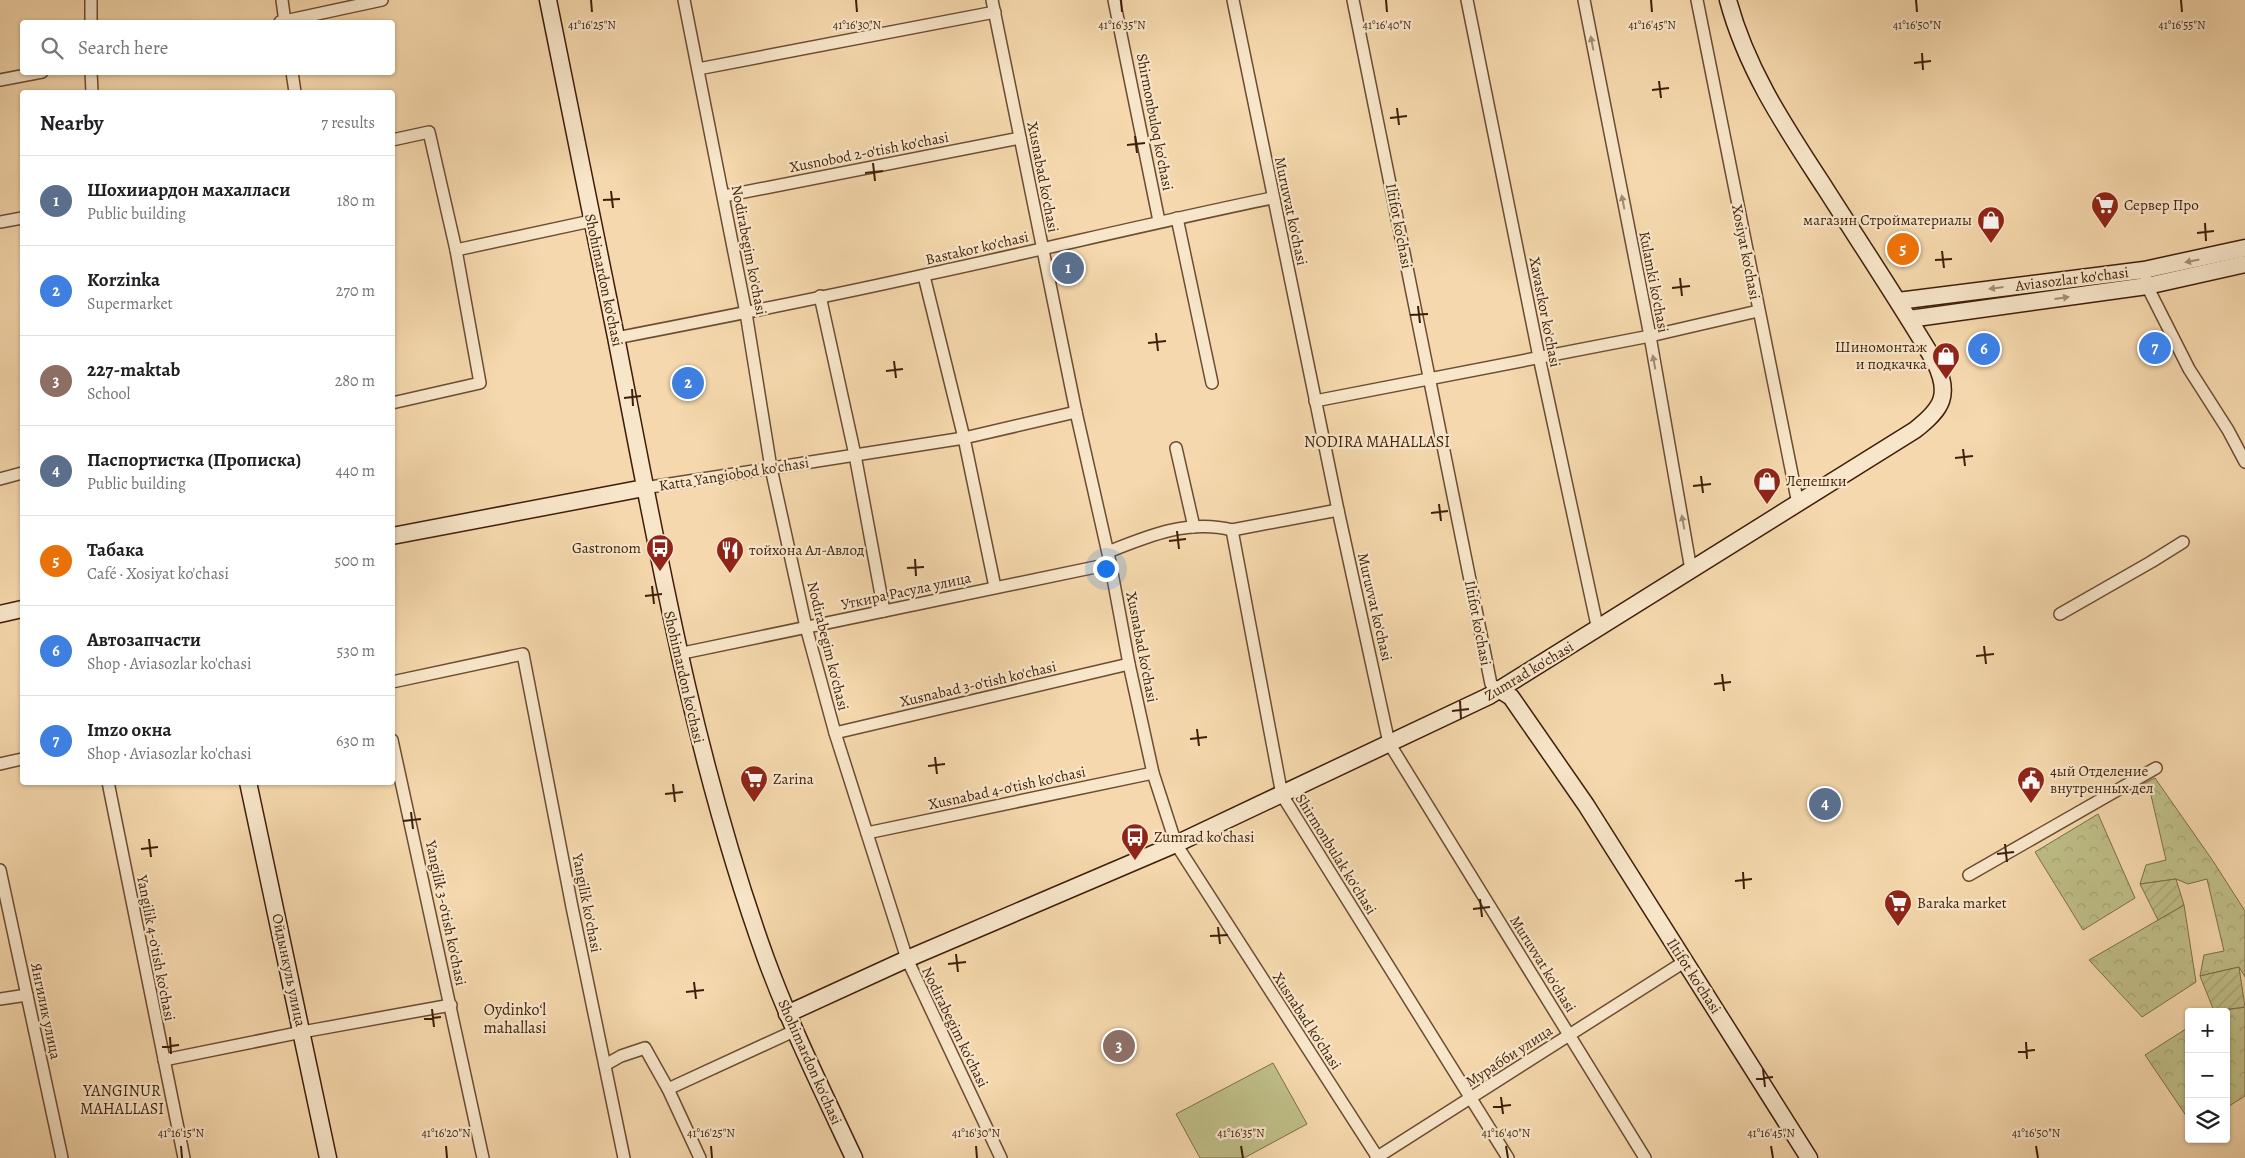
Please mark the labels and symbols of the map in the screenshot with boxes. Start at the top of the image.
text: 41°16'25"N [568,17,616,33]
text: 41°16'30"N [833,17,882,33]
text: 41°16'35"N [1098,17,1146,33]
text: 41°16'40"N [1363,17,1412,33]
text: 41°16'45"N [1628,17,1676,33]
text: 41°16'50"N [1893,17,1942,33]
text: 41°16'55"N [2158,17,2206,33]
one-way arrow [1588,34,1596,50]
street label: Shirmonbuloq ko'chasi [1132,52,1178,192]
street label: Xusnabad ko'chasi [1022,120,1064,234]
street label: Xusnobod 2-o'tish ko'chasi [788,127,950,177]
street label: Muruvvat ko'chasi [1270,155,1312,267]
street label: Iltifot ko'chasi [1381,182,1417,270]
street label: Nodirabegim ko'chasi [727,183,771,317]
supermarket icon: Сервер Про [2090,190,2120,229]
one-way arrow [1619,194,1627,210]
place label: Сервер Про [2124,195,2199,215]
street label: Xosiyat ko'chasi [1727,203,1765,301]
shop icon: магазин Стройматериалы [1976,205,2006,244]
place label: магазин Стройматериалы [1803,210,1972,230]
street label: Shohimardon ko'chasi [580,212,628,348]
street label: Bastakor ko'chasi [923,226,1031,270]
street label: Kulamki ko'chasi [1634,230,1674,334]
pin: 5 [1887,230,1919,268]
pin: 1 [1052,249,1084,287]
street label: Xavastkor ko'chasi [1524,255,1566,369]
one-way arrow [2183,257,2199,265]
street label: Aviasozlar ko'chasi [2013,262,2130,296]
one-way arrow [1988,284,2004,292]
one-way arrow [2054,294,2070,302]
pin: 7 [2139,329,2171,367]
pin: 6 [1968,330,2000,368]
place label: Шиномонтаж и подкачка [1835,337,1927,374]
shop icon: Шиномонтаж и подкачка [1931,341,1961,380]
one-way arrow [1650,353,1658,369]
pin: 2 [672,364,704,402]
district label: NODIRA MAHALLASI [1304,431,1450,453]
street label: Katta Yangiobod ko'chasi [657,452,811,496]
shop icon: Лепешки [1752,466,1782,505]
place label: Лепешки [1786,471,1847,491]
one-way arrow [1678,513,1686,529]
bus stop icon: Gastronom [645,533,675,572]
restaurant icon: тойхона Ал-Авлод [715,535,745,574]
place label: Gastronom [572,538,642,558]
place label: тойхона Ал-Авлод [749,540,864,560]
street label: Muruvvat ko'chasi [1353,551,1397,663]
your location [1093,556,1119,582]
street label: Уткира Расула улица [839,567,973,615]
street label: Nodirabegim ko'chasi [802,579,854,713]
street label: Iltifot ko'chasi [1460,579,1496,667]
street label: Xusnabad ko'chasi [1121,590,1163,704]
street label: Shohimardon ko'chasi [659,609,709,745]
street label: Zumrad ko'chasi [1481,637,1577,705]
street label: Xusnabad 3-o'tish ko'chasi [898,656,1058,712]
place label: 4ый Отделение внутренных дел [2050,761,2154,798]
street label: Xusnabad 4-o'tish ko'chasi [926,762,1088,814]
supermarket icon: Zarina [739,764,769,803]
public building icon: 4ый Отделение внутренных дел [2016,765,2046,804]
place label: Zarina [773,769,814,789]
pin: 4 [1809,785,1841,823]
street label: Shirmonbulak ko'chasi [1291,790,1381,918]
bus stop icon: Zumrad ko'chasi [1120,822,1150,861]
place label: Zumrad ko'chasi [1154,827,1255,847]
street label: Yangilik 3-o'tish ko'chasi [421,838,471,987]
street label: Yangilik ko'chasi [567,851,606,954]
street label: Yangilik 4-o'tish ko'chasi [132,872,180,1023]
supermarket icon: Baraka market [1883,888,1913,927]
place label: Baraka market [1917,893,2007,913]
street label: Ойдынкуль улица [267,912,311,1028]
street label: Muruvvat ko'chasi [1505,912,1581,1016]
street label: Iltifot ko'chasi [1662,934,1726,1018]
street label: Янгилик улица [26,961,66,1061]
street label: Nodirabegim ko'chasi [917,963,993,1091]
street label: Xusnabad ko'chasi [1268,968,1346,1074]
street label: Shohimardon ko'chasi [773,996,847,1128]
district label: Oydinkoʻl mahallasi [484,999,546,1039]
street label: Мурабби улица [1462,1020,1556,1092]
pin: 3 [1103,1027,1135,1065]
district label: YANGINUR MAHALLASI [80,1080,164,1120]
text: 41°16'15"N [158,1125,205,1141]
text: 41°16'20"N [421,1125,471,1141]
text: 41°16'25"N [687,1125,735,1141]
text: 41°16'30"N [952,1125,1001,1141]
text: 41°16'35"N [1217,1125,1265,1141]
text: 41°16'40"N [1482,1125,1531,1141]
text: 41°16'45"N [1747,1125,1795,1141]
text: 41°16'50"N [2012,1125,2061,1141]

